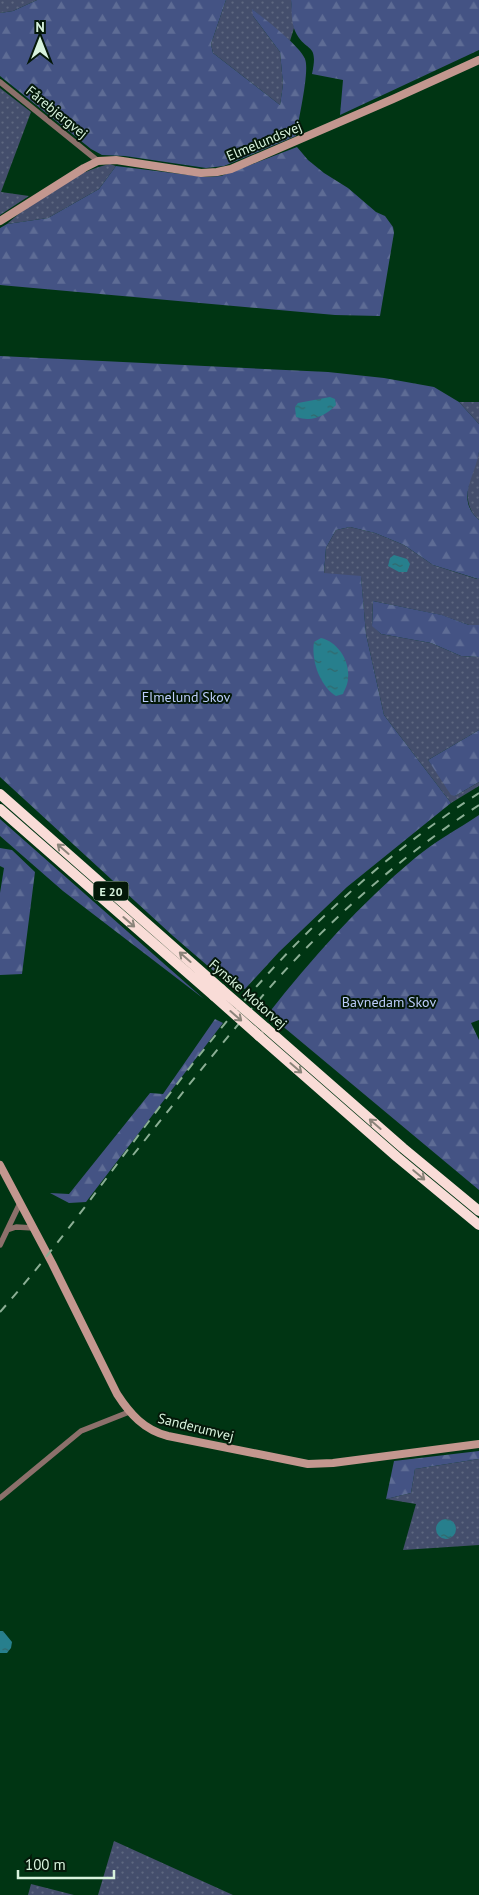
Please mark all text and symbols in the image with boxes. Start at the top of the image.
north arrow [15,15,65,65]
text: N [35,18,45,36]
street label: Fårebjergvej [23,82,91,142]
street label: Elmelundsvej [224,117,304,165]
park label: Elmelund Skov [142,688,231,706]
one-way arrow [56,843,69,855]
road number: E 20 [94,881,128,900]
one-way arrow [122,916,135,928]
one-way arrow [178,951,191,962]
street label: Fynske Motorvej [205,955,291,1033]
park label: Bavnedam Skov [342,993,436,1011]
one-way arrow [230,1011,243,1022]
one-way arrow [289,1063,302,1074]
one-way arrow [368,1118,381,1129]
one-way arrow [412,1169,425,1180]
street label: Sanderumvej [156,1409,236,1445]
scale bar [18,1848,114,1880]
text: 100 m [25,1855,66,1874]

